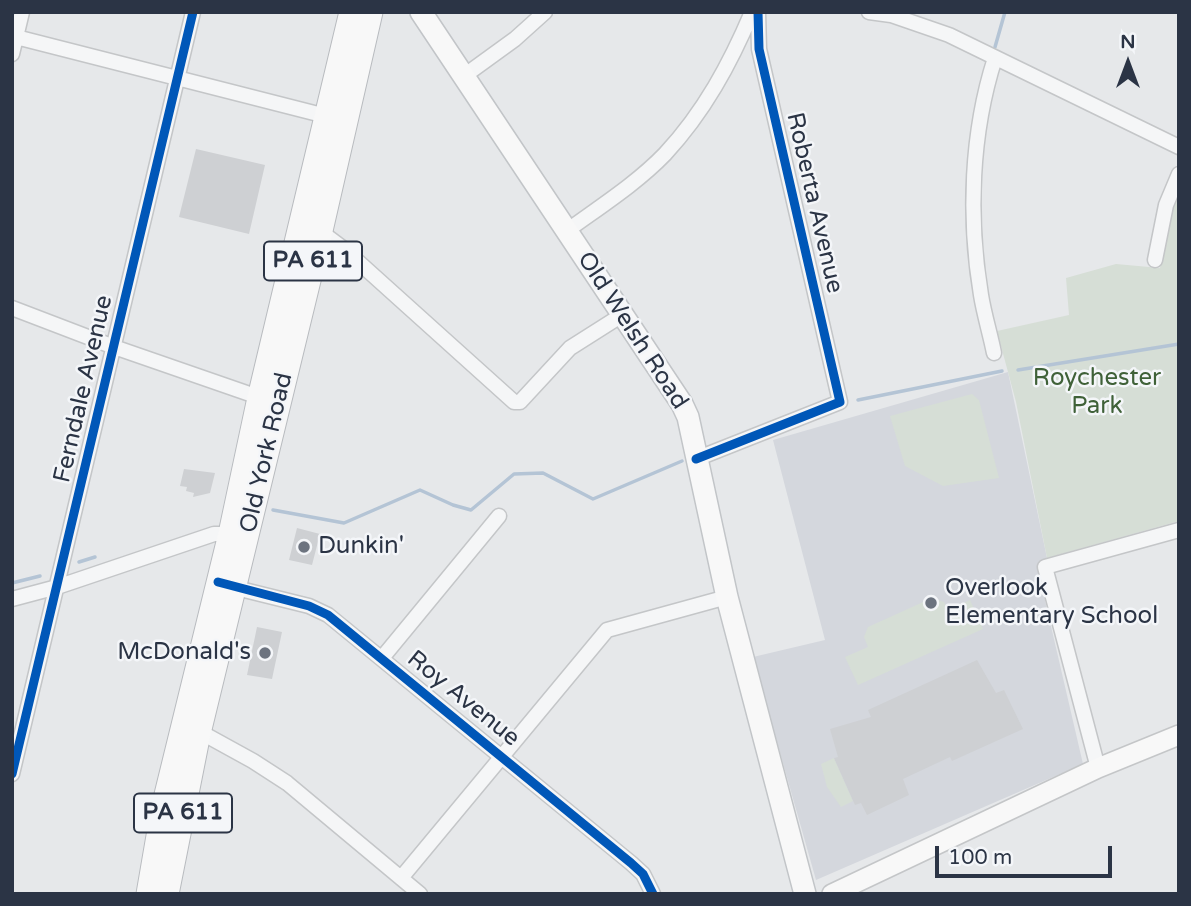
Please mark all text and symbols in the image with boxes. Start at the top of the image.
north arrow [1093,28,1163,98]
text: N [1120,31,1136,53]
street label: Roberta Avenue [779,110,849,296]
road number: PA 611 [264,242,362,280]
street label: Old Welsh Road [570,247,694,415]
street label: Ferndale Avenue [48,293,120,485]
park label: Roychester Park [1033,365,1161,421]
street label: Old York Road [235,370,299,536]
place label: Dunkin' [318,533,404,561]
marker: Dunkin' [296,539,312,555]
place label: Overlook Elementary School [945,575,1158,631]
marker: Overlook Elementary School [923,595,939,611]
place label: McDonald's [117,639,251,667]
marker: McDonald's [257,645,273,661]
street label: Roy Avenue [401,645,525,753]
road number: PA 611 [134,793,232,832]
scale bar [939,832,1116,876]
text: 100 m [948,845,1012,870]

